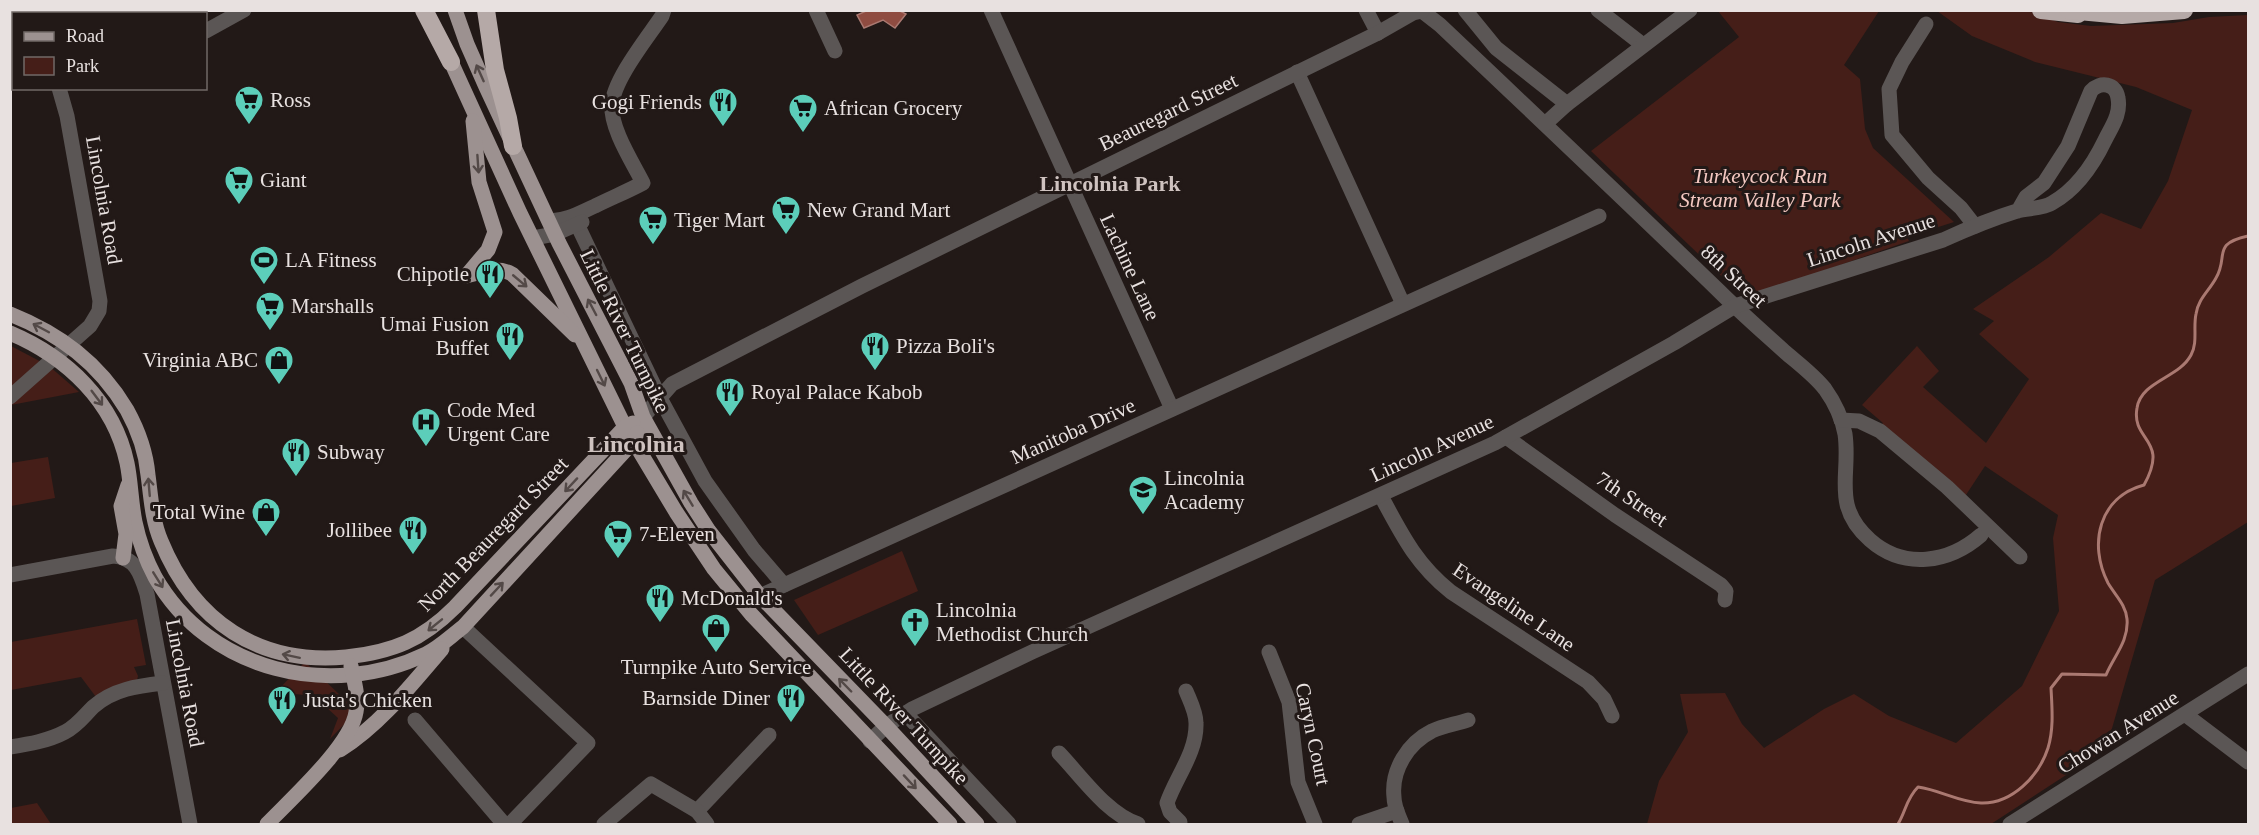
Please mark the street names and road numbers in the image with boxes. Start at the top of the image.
street label: Beauregard Street [1095,68,1241,156]
street label: Lincolnia Road [81,134,127,267]
street label: Lincoln Avenue [1804,208,1938,272]
street label: Lachine Lane [1095,210,1165,324]
street label: 8th Street [1696,240,1772,313]
street label: Little River Turnpike [575,246,675,416]
street label: Manitoba Drive [1007,393,1139,469]
street label: Lincoln Avenue [1367,409,1497,487]
street label: North Beauregard Street [413,452,573,616]
street label: 7th Street [1592,466,1672,532]
street label: Evangeline Lane [1449,557,1579,657]
street label: Lincolnia Road [161,617,209,750]
street label: Little River Turnpike [834,643,974,789]
street label: Caryn Court [1290,680,1336,788]
street label: Chowan Avenue [2053,685,2183,779]

